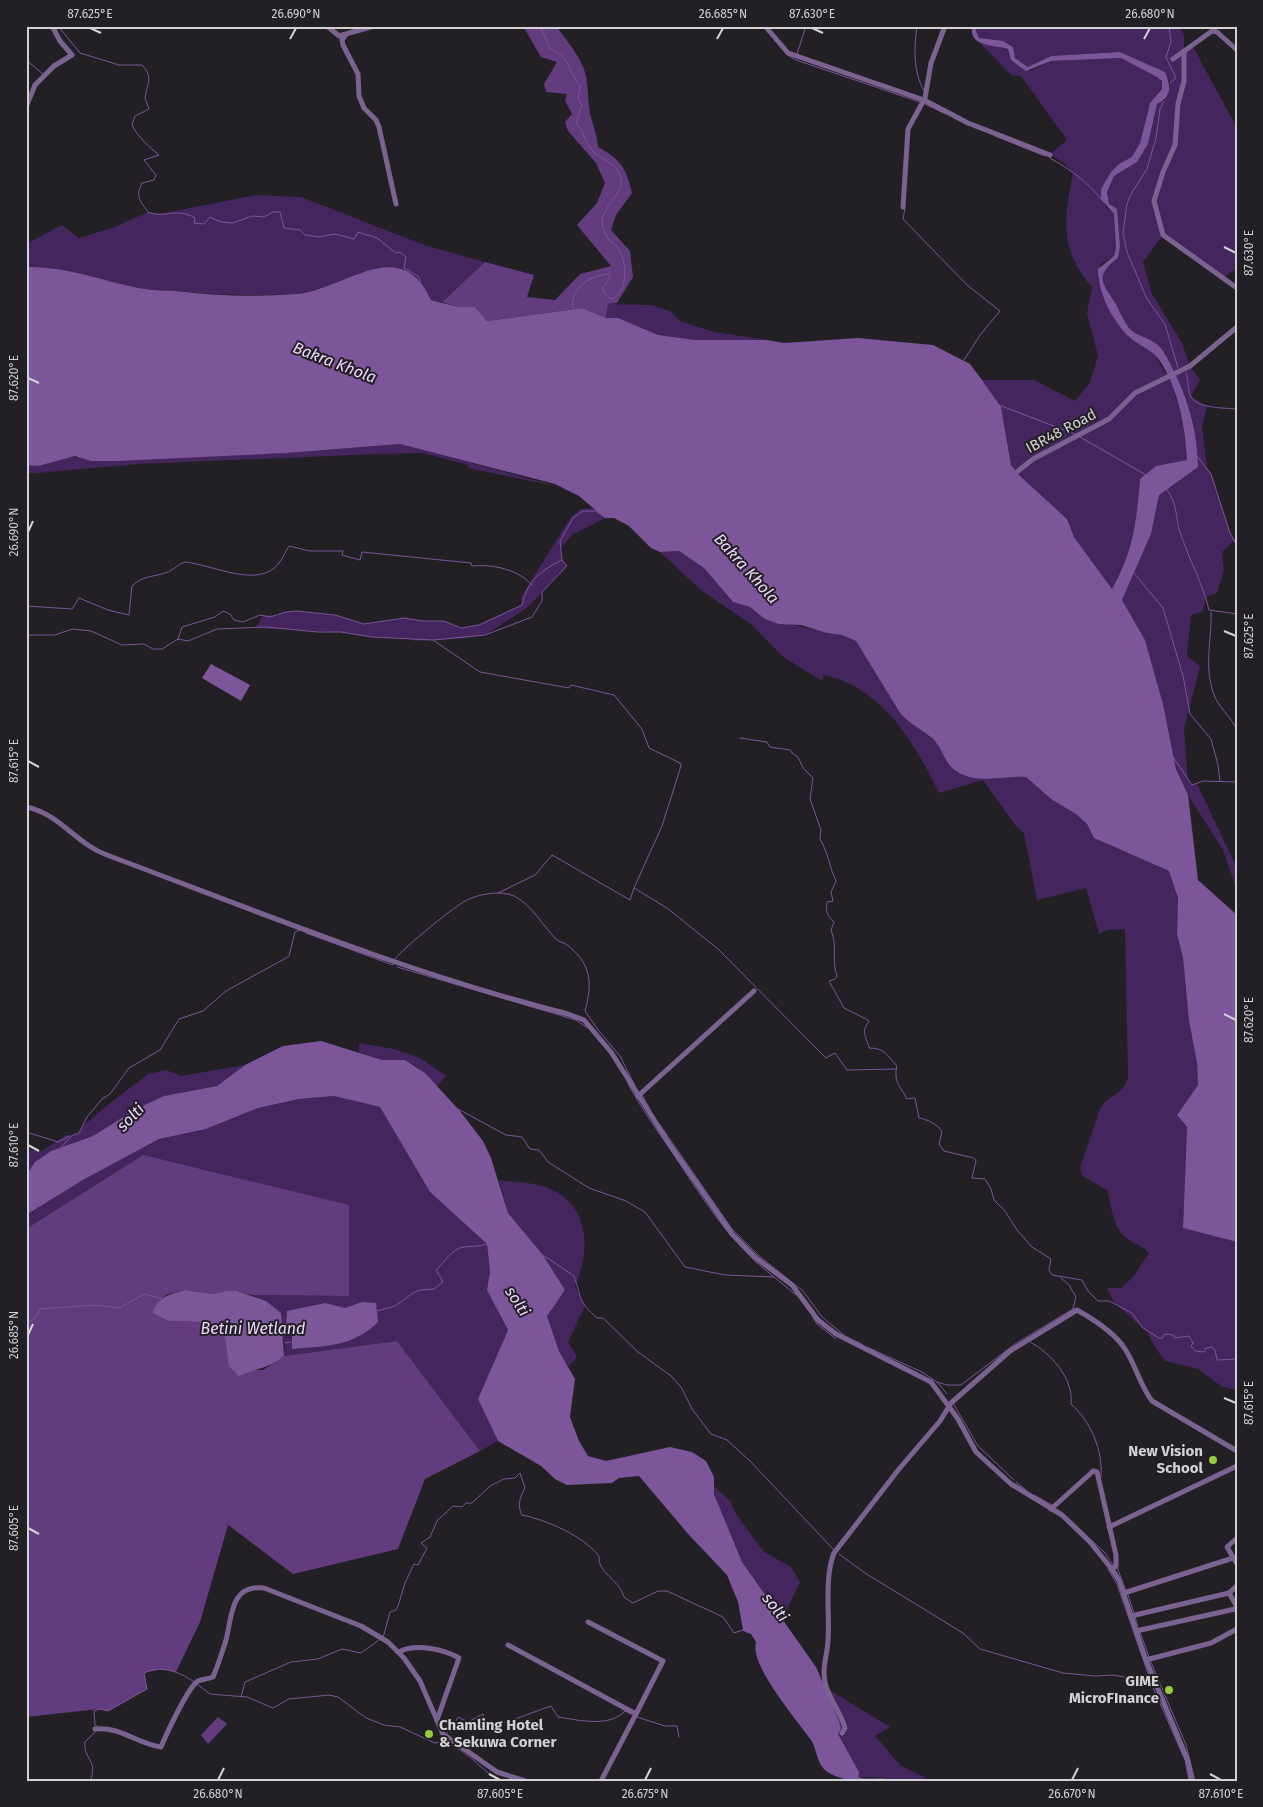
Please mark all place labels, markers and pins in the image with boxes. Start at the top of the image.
place label: New Vision School [1128,1442,1204,1477]
marker: New Vision School [1207,1454,1219,1466]
place label: GIME MicroFInance [1069,1672,1159,1707]
marker: GIME MicroFInance [1163,1684,1175,1696]
place label: Chamling Hotel & Sekuwa Corner [439,1716,557,1751]
marker: Chamling Hotel & Sekuwa Corner [423,1728,435,1740]

